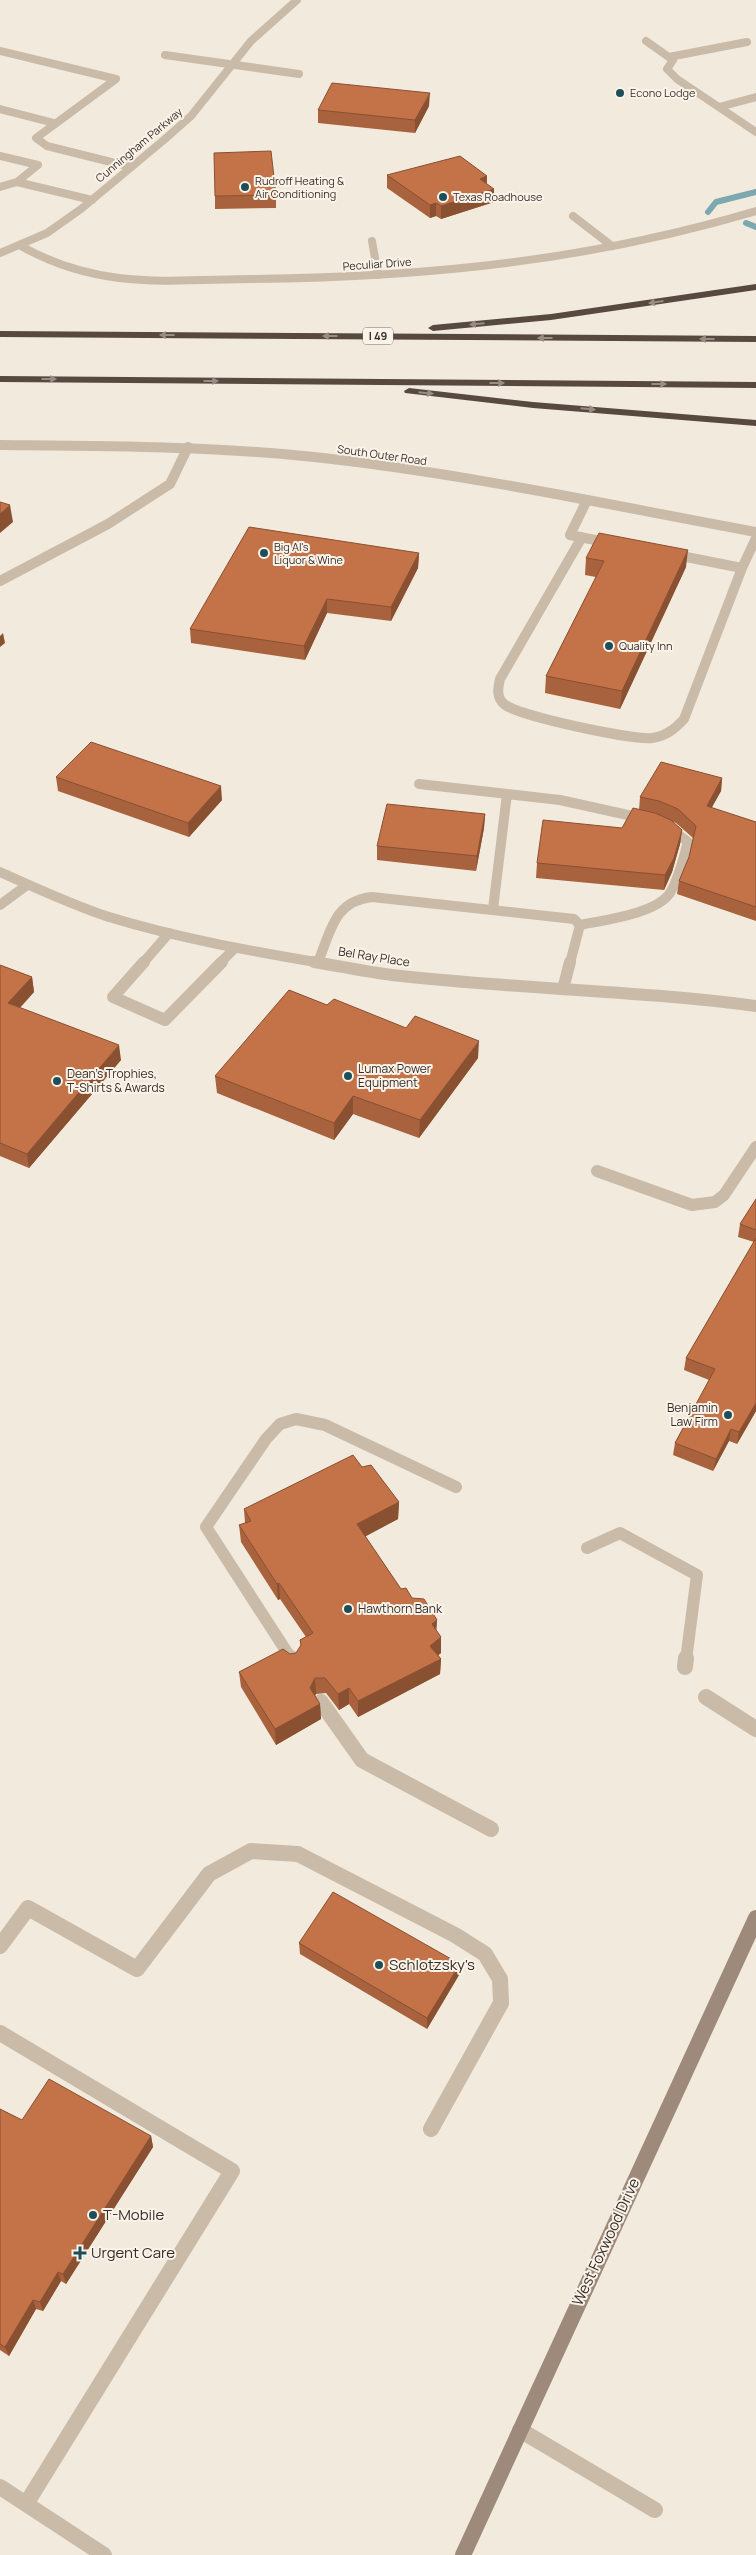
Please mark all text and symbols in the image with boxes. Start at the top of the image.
place label: Econo Lodge [630,85,696,100]
marker: Econo Lodge [614,87,626,99]
street label: Cunningham Parkway [92,104,185,185]
place label: Rudroff Heating & Air Conditioning [255,173,345,201]
marker: Rudroff Heating & Air Conditioning [239,181,251,193]
place label: Texas Roadhouse [453,189,543,204]
marker: Texas Roadhouse [437,191,449,203]
street label: Peculiar Drive [342,254,412,273]
one-way arrow [648,299,664,307]
one-way arrow [469,320,485,328]
road number: I 49 [363,328,393,344]
one-way arrow [159,331,175,339]
one-way arrow [322,332,338,340]
one-way arrow [537,334,553,342]
one-way arrow [699,335,715,343]
one-way arrow [41,375,57,383]
one-way arrow [203,377,219,385]
one-way arrow [489,379,505,387]
one-way arrow [651,380,667,388]
one-way arrow [418,389,434,397]
one-way arrow [580,405,596,413]
street label: South Outer Road [336,441,428,468]
place label: Big Al's Liquor & Wine [274,539,343,567]
marker: Big Al's Liquor & Wine [258,547,270,559]
place label: Quality Inn [619,638,673,653]
marker: Quality Inn [603,640,615,652]
street label: Bel Ray Place [337,942,411,971]
place label: Lumax Power Equipment [358,1060,432,1091]
place label: Dean's Trophies, T-Shirts & Awards [67,1065,165,1096]
marker: Lumax Power Equipment [342,1070,354,1082]
marker: Dean's Trophies, T-Shirts & Awards [51,1075,63,1087]
place label: Benjamin Law Firm [667,1399,718,1430]
marker: Benjamin Law Firm [722,1409,734,1421]
place label: Hawthorn Bank [358,1600,443,1617]
marker: Hawthorn Bank [342,1603,354,1615]
place label: Schlotzsky's [389,1954,475,1975]
marker: Schlotzsky's [373,1959,385,1971]
street label: West Foxwood Drive [567,2174,644,2309]
place label: T-Mobile [103,2204,165,2225]
marker: T-Mobile [87,2209,99,2221]
place label: Urgent Care [91,2242,175,2263]
marker: Urgent Care [73,2246,87,2260]

